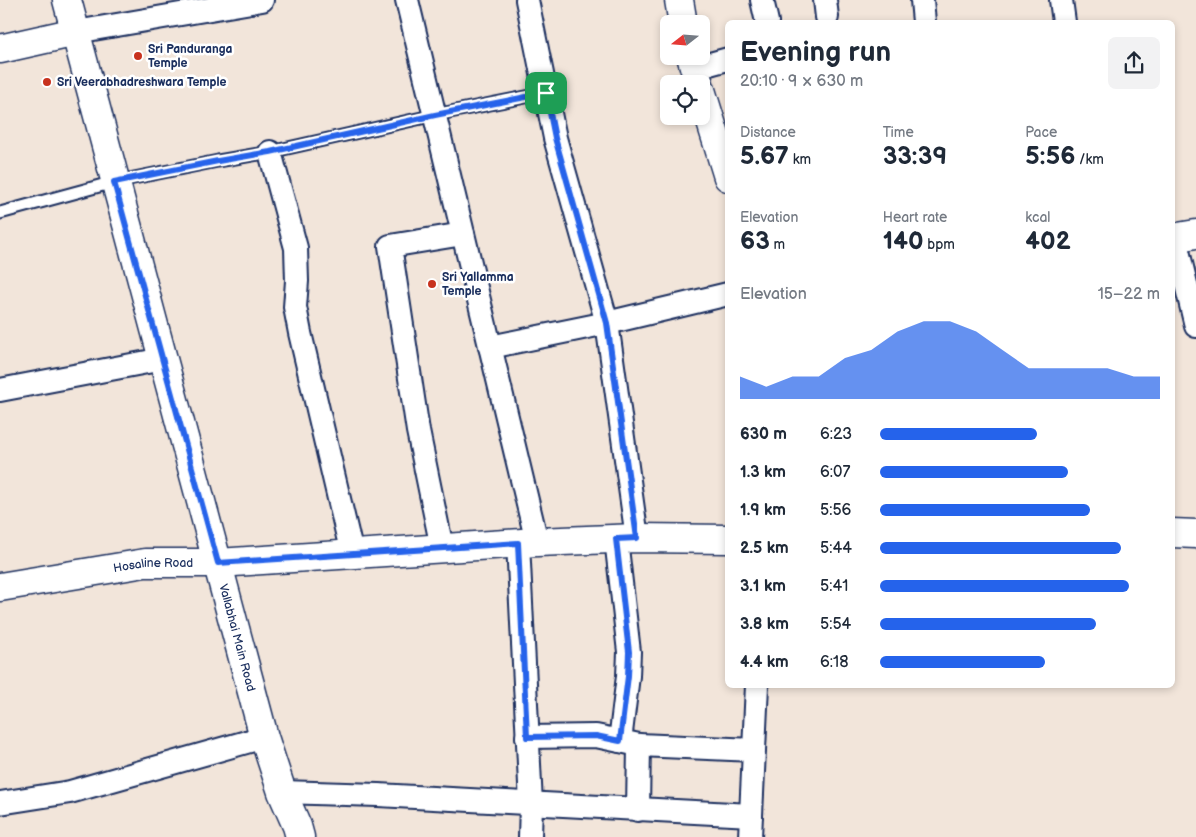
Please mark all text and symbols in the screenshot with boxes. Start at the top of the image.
north arrow [660,15,710,65]
map controls [660,15,710,125]
text: Evening run [740,36,891,69]
button: share [1108,37,1160,89]
place label: Sri Panduranga Temple [148,42,232,71]
marker: Sri Panduranga Temple [132,50,144,62]
pin [525,72,567,114]
text: 20:10 · 9 × 630 m [740,72,863,91]
place label: Sri Veerabhadreshwara Temple [57,75,226,90]
button: locate [660,75,710,125]
marker: Sri Veerabhadreshwara Temple [41,76,53,88]
icon: arrive [532,79,560,107]
text: Distance [740,124,796,141]
text: Time [883,124,914,141]
text: Pace [1025,124,1057,141]
text: 5.67 [740,141,789,172]
text: 33:39 [883,141,947,172]
text: 5:56 [1025,141,1075,172]
text: km [789,151,811,168]
text: /km [1075,151,1104,168]
text: Elevation [740,209,798,226]
text: Heart rate [883,209,947,226]
text: kcal [1025,209,1050,226]
text: 63 [740,226,770,257]
text: 140 [883,226,923,257]
text: 402 [1025,226,1071,257]
text: m [770,236,785,253]
text: bpm [923,236,955,253]
place label: Sri Yallamma Temple [442,270,514,299]
marker: Sri Yallamma Temple [426,278,438,290]
text: Elevation [740,285,807,304]
text: 15–22 m [1098,285,1160,304]
text: 630 m [740,425,787,444]
text: 6:23 [820,425,852,444]
text: 1.3 km [740,463,786,482]
text: 6:07 [820,463,850,482]
text: 1.9 km [740,501,786,520]
text: 5:56 [820,501,851,520]
text: 2.5 km [740,539,789,558]
text: 5:44 [820,539,852,558]
street label: Hosaline Road [112,556,193,576]
text: 3.1 km [740,577,786,596]
text: 5:41 [820,577,848,596]
street label: Vallabhai Main Road [216,582,259,693]
text: 3.8 km [740,615,789,634]
text: 5:54 [820,615,851,634]
text: 4.4 km [740,653,789,672]
text: 6:18 [820,653,849,672]

